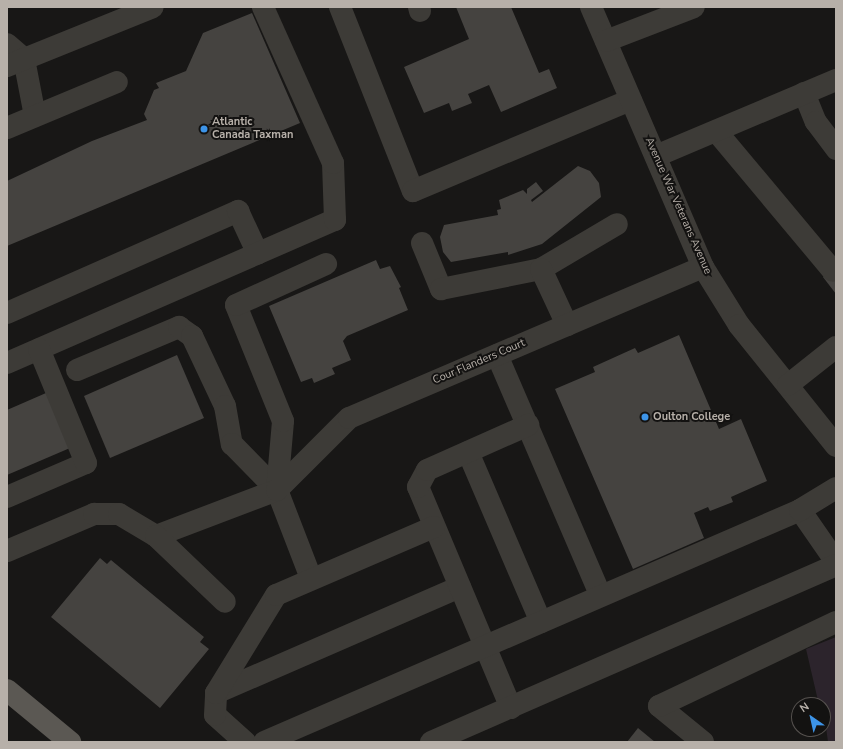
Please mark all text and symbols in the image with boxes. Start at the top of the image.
place label: Atlantic Canada Taxman [212,116,293,142]
marker: Atlantic Canada Taxman [199,124,209,134]
street label: Avenue War Veterans Avenue [642,136,714,276]
street label: Cour Flanders Court [431,337,527,387]
place label: Oulton College [653,410,730,424]
marker: Oulton College [640,412,650,422]
north arrow [791,697,831,737]
text: N [797,699,812,716]

